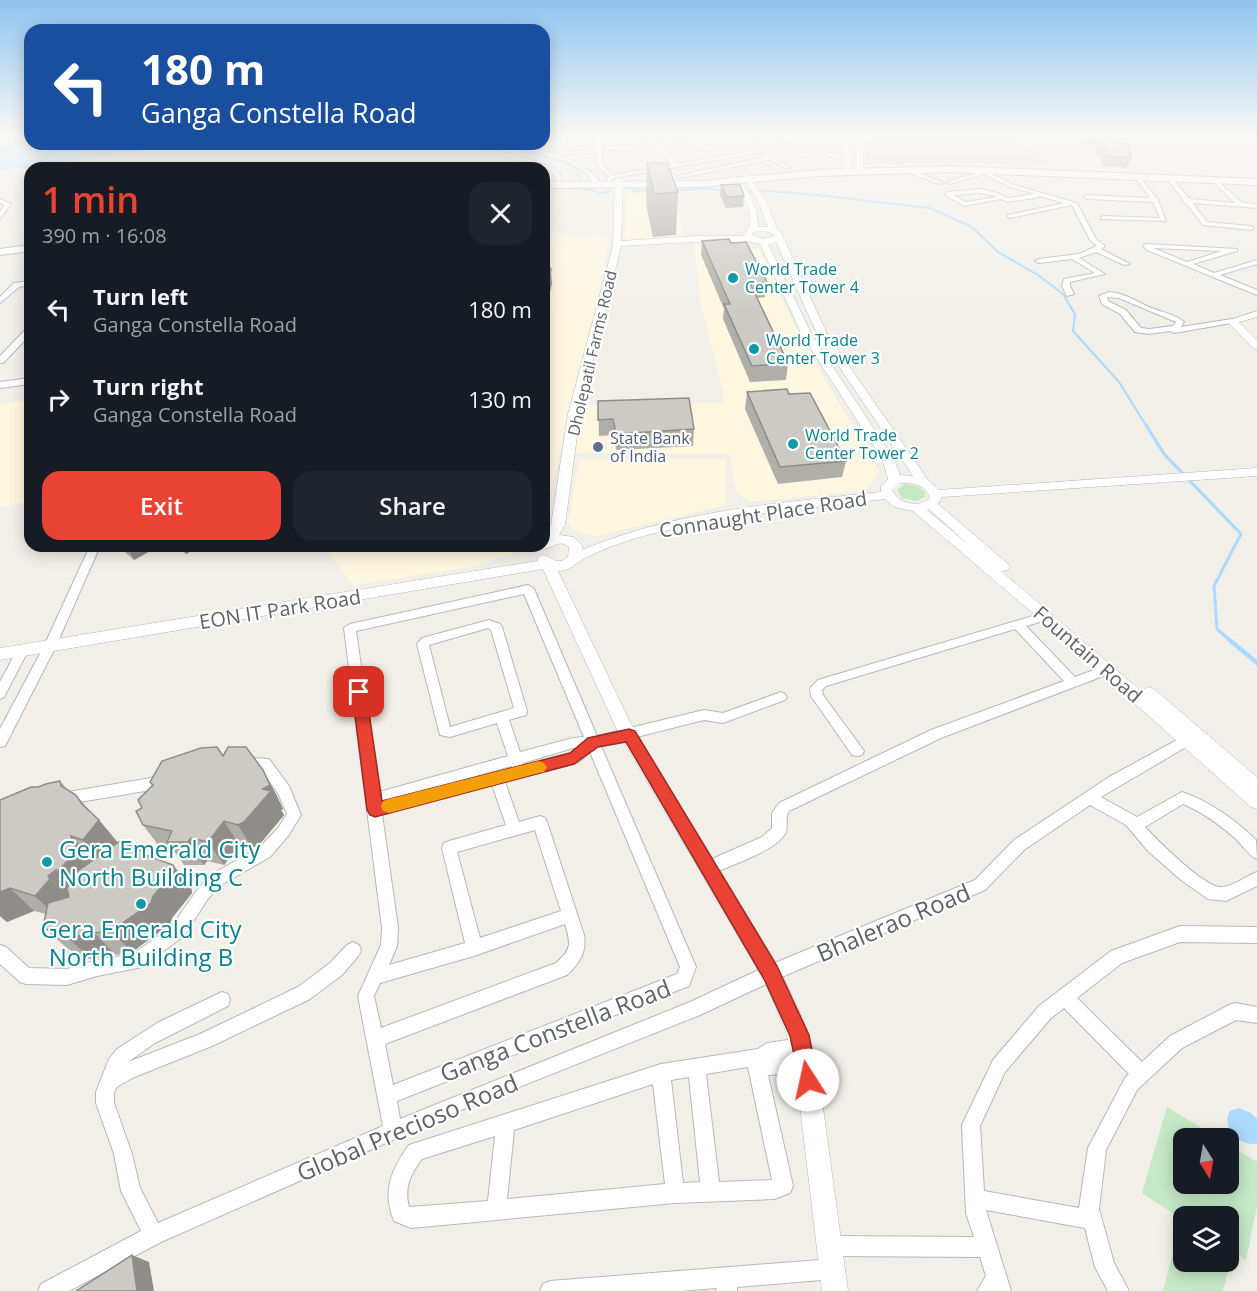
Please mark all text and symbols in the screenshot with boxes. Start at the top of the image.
text: 180 m [141,40,265,97]
icon: left [42,48,120,126]
text: Ganga Constella Road [141,94,416,131]
text: 1 min [42,175,139,224]
button: close [469,182,532,245]
text: 390 m · 16:08 [42,222,167,249]
place label: World Trade Center Tower 4 [745,258,859,298]
street label: Dholepatil Farms Road [562,268,622,438]
marker: World Trade Center Tower 4 [726,271,740,285]
text: Turn left [93,281,188,311]
icon: left [42,293,75,326]
text: 180 m [468,294,532,324]
text: Ganga Constella Road [93,311,297,338]
place label: World Trade Center Tower 3 [766,329,880,369]
marker: World Trade Center Tower 3 [747,342,761,356]
text: Turn right [93,371,204,401]
icon: right [42,383,75,416]
text: 130 m [468,384,532,414]
text: Ganga Constella Road [93,401,297,428]
place label: World Trade Center Tower 2 [805,424,919,464]
place label: State Bank of India [610,427,690,467]
marker: World Trade Center Tower 2 [786,437,800,451]
marker: State Bank of India [591,440,605,454]
button: Exit [42,471,281,540]
button: Share [293,471,532,540]
street label: Connaught Place Road [657,484,869,544]
street label: EON IT Park Road [197,583,363,635]
street label: Fountain Road [1028,599,1148,709]
pin [333,666,384,717]
icon: arrive [342,675,375,708]
place label: Gera Emerald City North Building C [59,832,261,893]
marker: Gera Emerald City North Building C [40,855,54,869]
street label: Bhalerao Road [811,875,975,969]
marker: Gera Emerald City North Building B [134,897,148,911]
place label: Gera Emerald City North Building B [40,912,243,973]
street label: Ganga Constella Road [435,971,675,1089]
position arrow [776,1048,840,1112]
street label: Global Precioso Road [291,1065,523,1189]
north arrow [1173,1128,1239,1194]
map controls [1173,1128,1239,1272]
button: layers [1173,1206,1239,1272]

